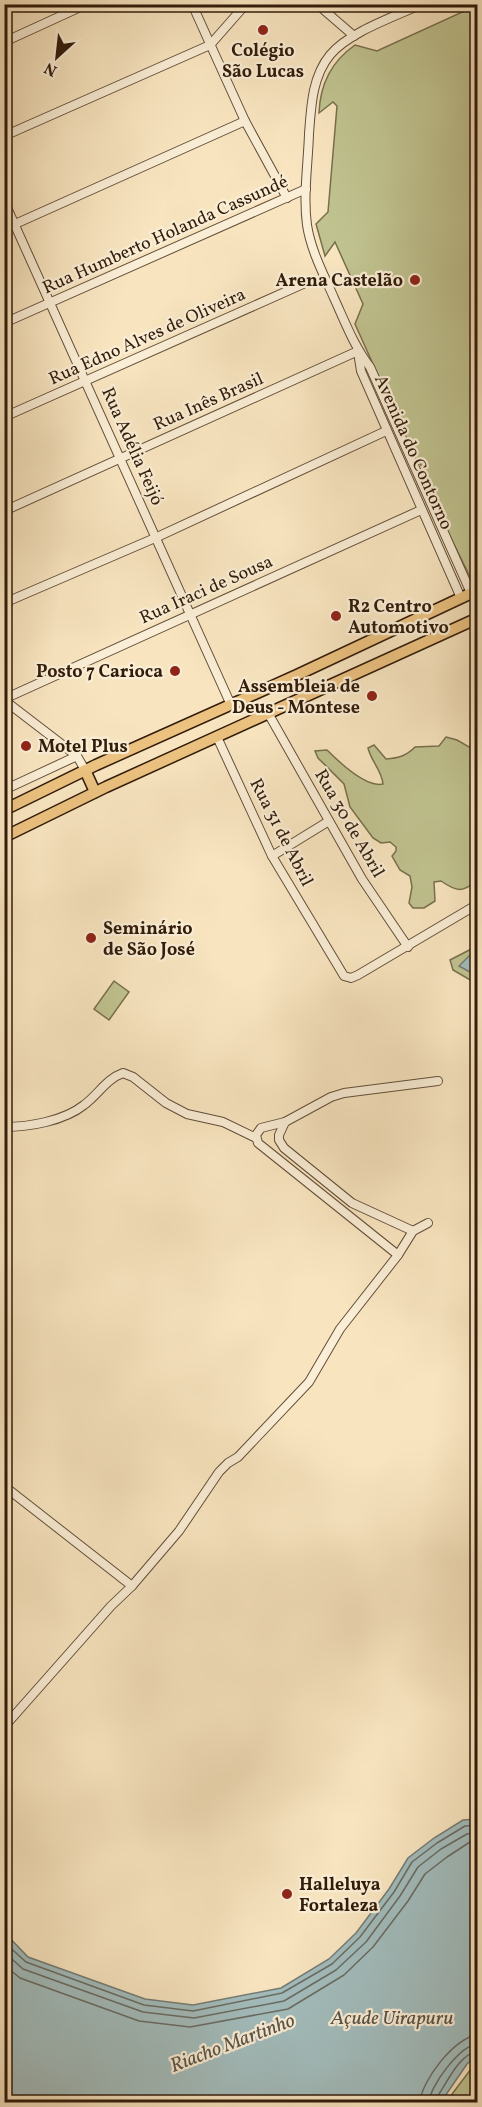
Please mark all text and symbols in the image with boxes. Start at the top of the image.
marker: Colégio São Lucas [256,23,270,37]
north arrow [27,27,87,87]
place label: Colégio São Lucas [222,39,304,85]
text: N [41,56,61,81]
street label: Rua Humberto Holanda Cassundé [39,170,292,301]
place label: Arena Castelão [276,269,403,294]
marker: Arena Castelão [408,273,422,287]
street label: Rua Edno Alves de Oliveira [45,283,250,392]
street label: Rua Inês Brasil [150,367,268,438]
street label: Avenida do Contorno [367,371,458,534]
street label: Rua Adélia Feijó [94,384,169,510]
street label: Rua Iraci de Sousa [136,550,277,631]
place label: R2 Centro Automotivo [348,595,449,641]
marker: R2 Centro Automotivo [329,609,343,623]
place label: Posto 7 Carioca [36,660,163,685]
marker: Posto 7 Carioca [168,664,182,678]
place label: Assembleia de Deus - Montese [232,675,360,721]
marker: Assembleia de Deus - Montese [365,689,379,703]
place label: Motel Plus [38,735,128,760]
marker: Motel Plus [19,739,33,753]
street label: Rua 30 de Abril [308,765,390,883]
street label: Rua 31 de Abril [243,774,319,891]
place label: Seminário de São José [103,917,195,963]
marker: Seminário de São José [84,931,98,945]
place label: Halleluya Fortaleza [299,1873,381,1919]
marker: Halleluya Fortaleza [280,1887,294,1901]
water label: Açude Uirapuru [330,2005,453,2033]
water label: Riacho Martinho [166,2007,299,2081]

